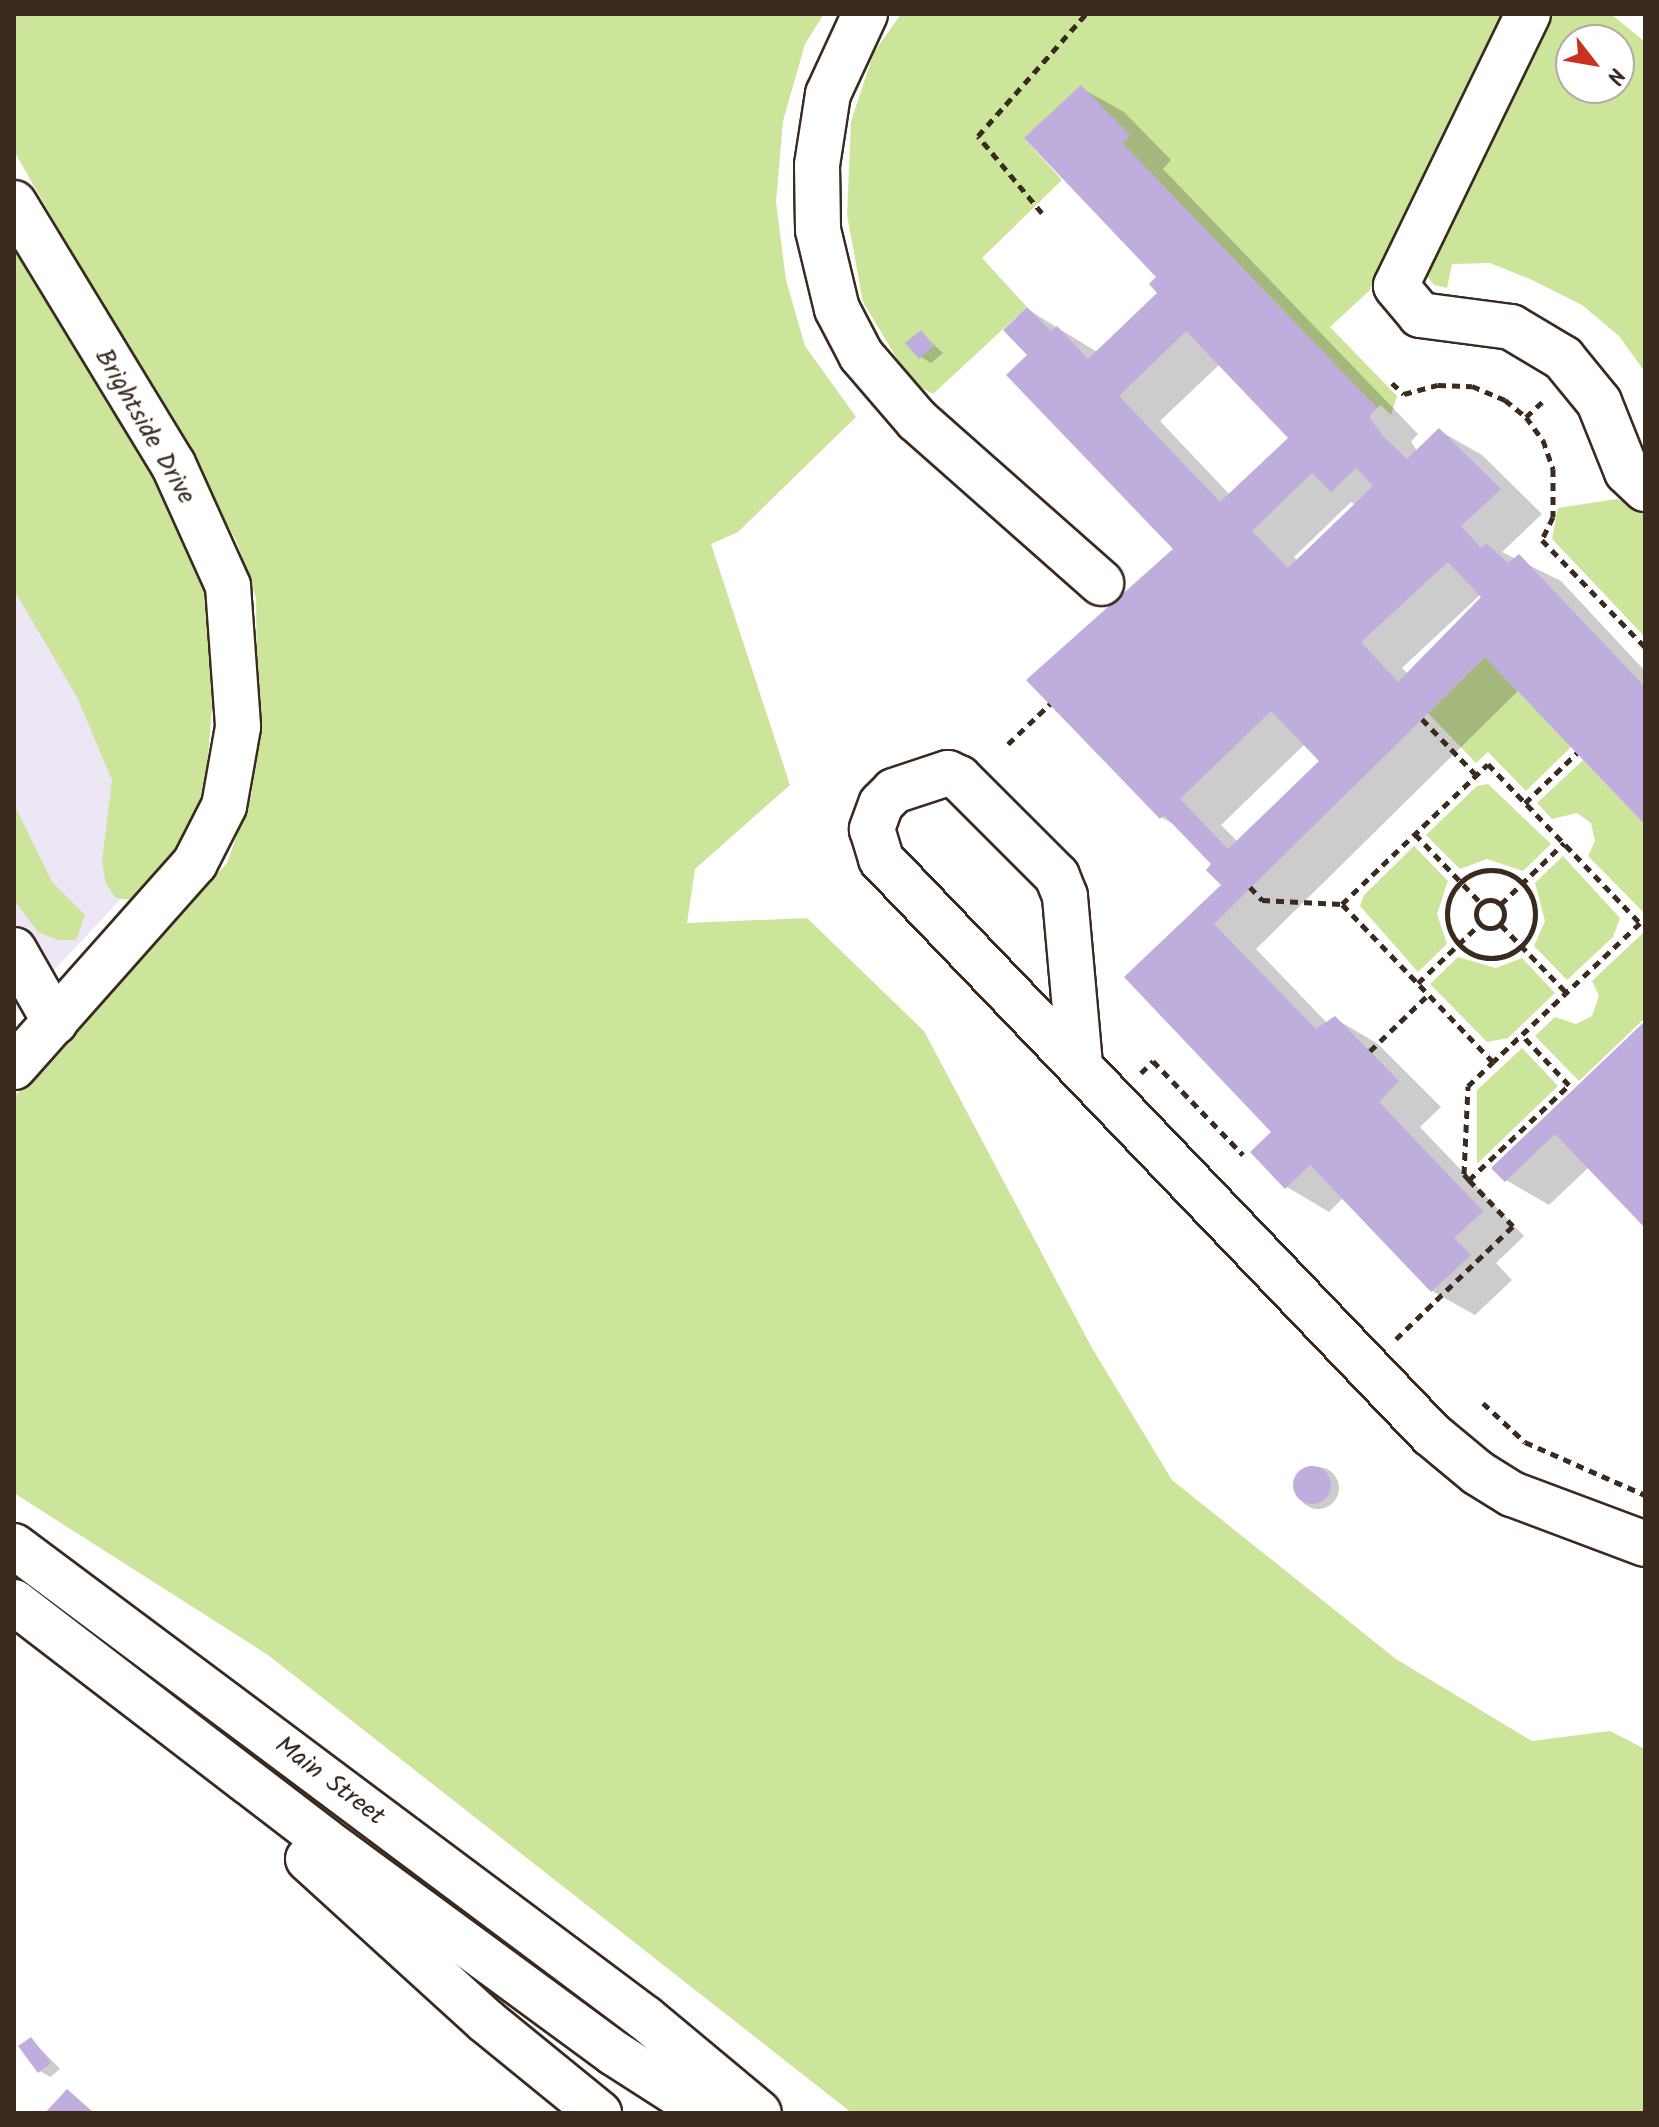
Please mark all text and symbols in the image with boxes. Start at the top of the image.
north arrow [1555,24,1635,104]
text: N [1596,61,1633,91]
street label: Brightside Drive [87,344,201,510]
street label: Main Street [268,1731,390,1833]

